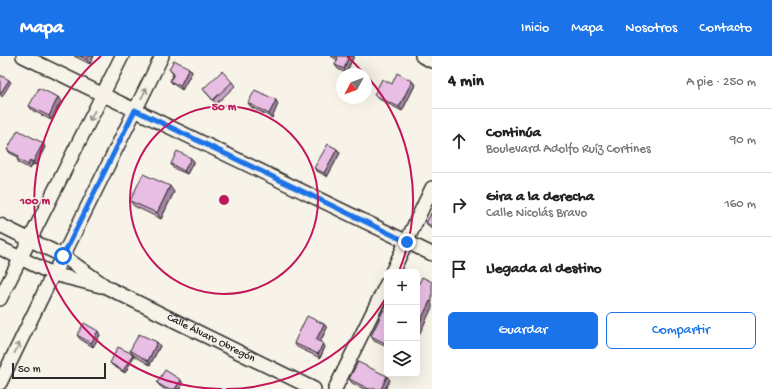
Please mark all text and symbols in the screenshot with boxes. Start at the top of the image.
text: Mapa [20,17,64,40]
text: Inicio [521,20,549,37]
text: Mapa [571,20,603,37]
text: Nosotros [625,20,677,37]
text: Contacto [699,20,752,37]
north arrow [336,68,372,104]
text: 4 min [448,72,484,92]
text: A pie · 250 m [686,75,756,90]
one-way arrow [140,88,148,100]
text: 50 m [212,101,237,115]
one-way arrow [88,110,95,122]
text: Continúa [486,124,541,142]
icon: ahead [448,130,470,152]
text: 90 m [730,133,756,148]
text: Boulevard Adolfo Ruíz Cortines [486,142,651,157]
text: Gira a la derecha [486,188,594,206]
centre of rings [217,193,231,207]
icon: right [448,194,470,216]
text: 100 m [19,195,50,209]
text: 160 m [724,197,756,212]
text: Calle Nicolás Bravo [486,206,587,221]
route end [398,233,416,251]
route start [54,247,72,265]
icon: arrive [448,258,470,280]
text: Llegada al destino [486,260,602,278]
map controls [384,269,420,377]
button: + [384,269,420,305]
button: − [384,305,420,341]
street label: Calle Álvaro Obregón [165,312,258,365]
button: Guardar [448,312,598,349]
button: Compartir [606,312,756,349]
button: layers [384,341,420,377]
one-way arrow [14,342,21,354]
scale bar [12,361,106,380]
text: 50 m [18,364,40,376]

